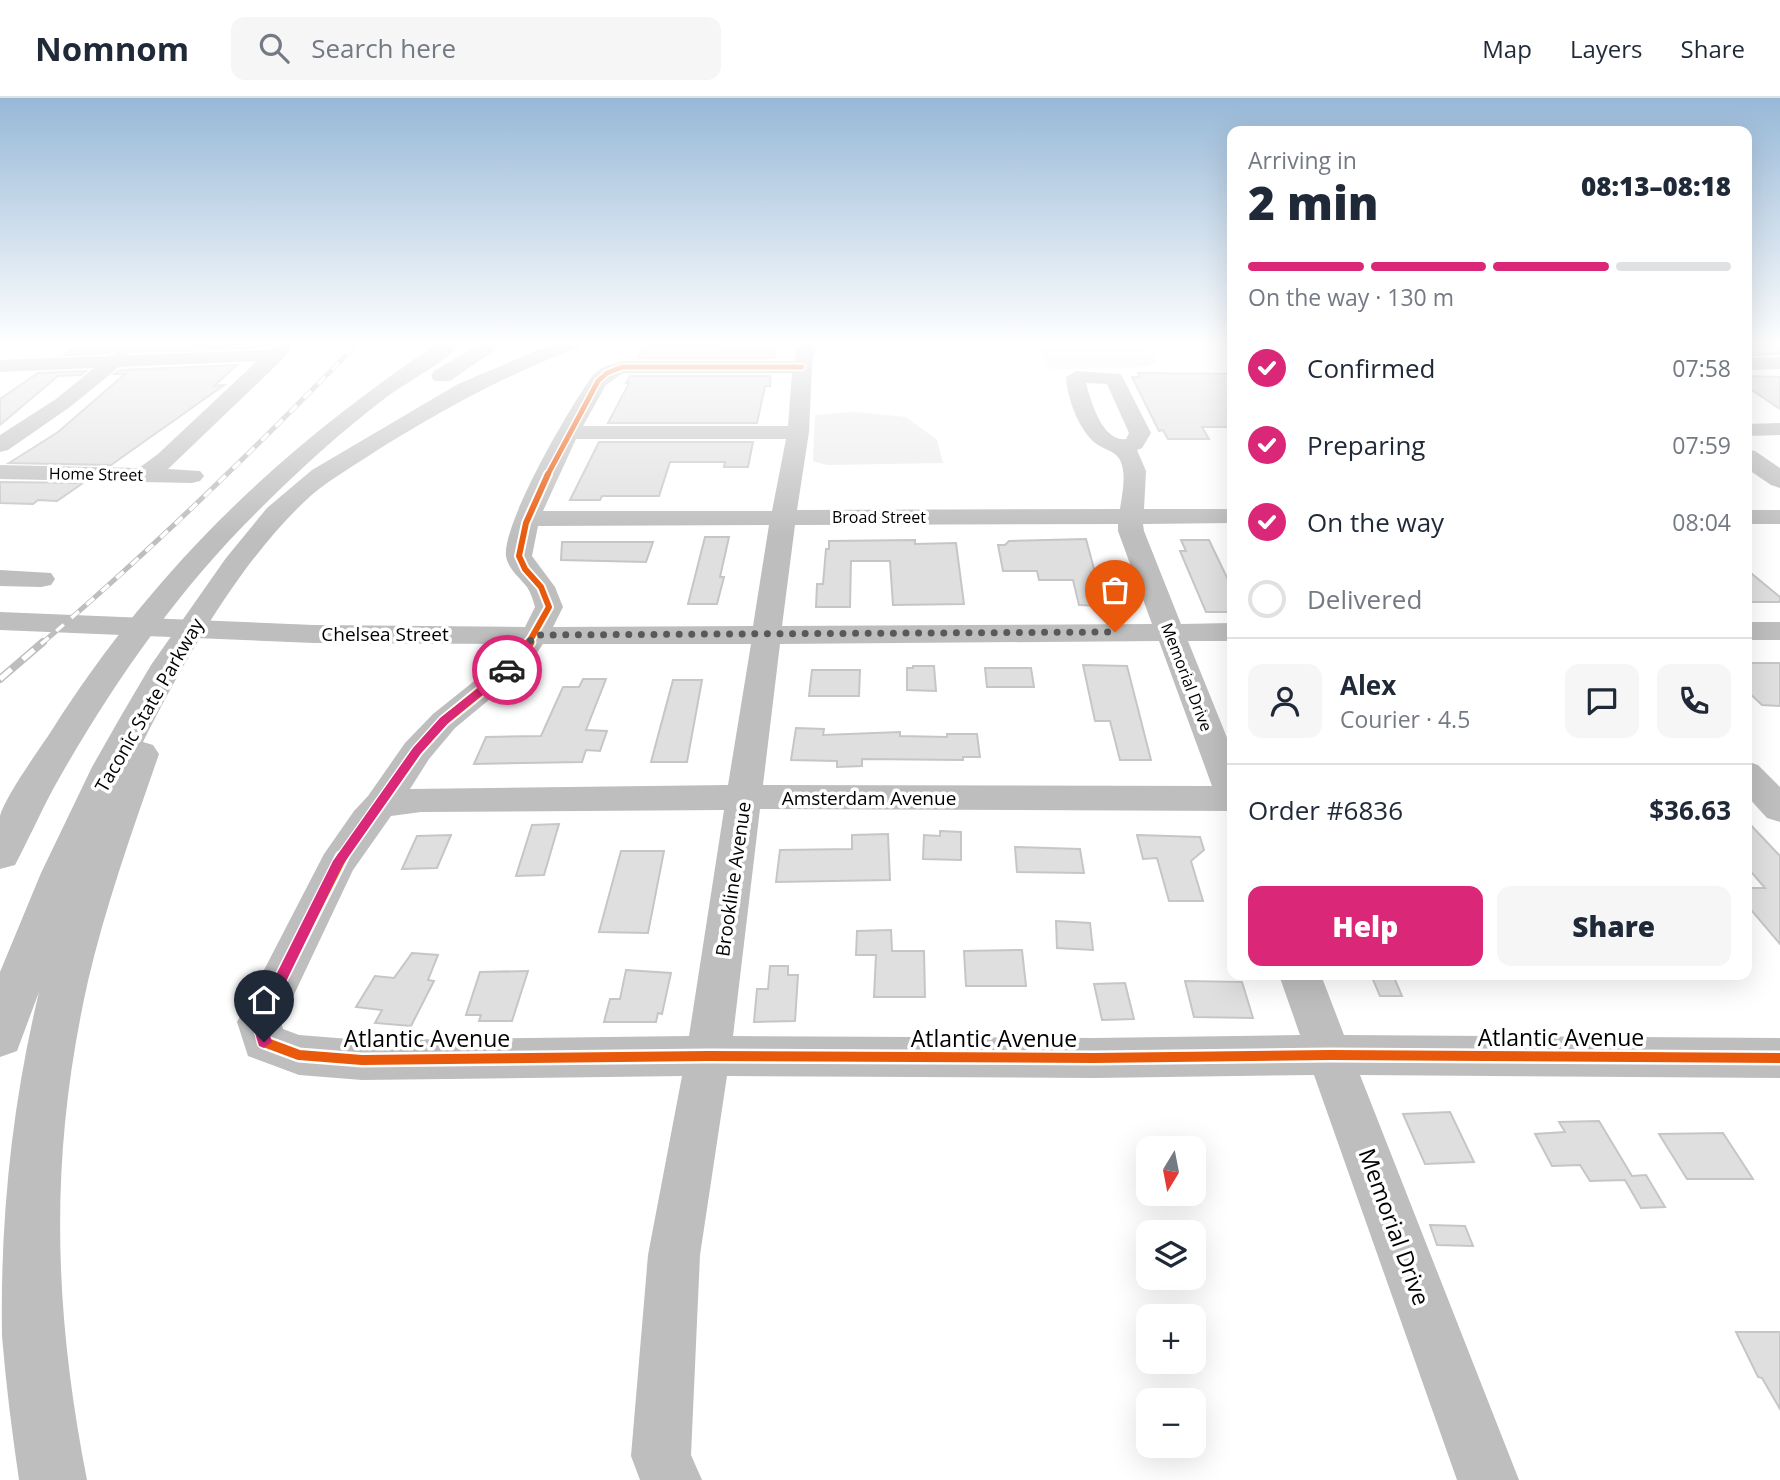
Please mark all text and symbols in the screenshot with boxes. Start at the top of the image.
search box [231,17,721,80]
text: Nomnom [35,26,189,71]
icon: search [255,29,293,67]
text: Search here [311,30,456,66]
text: Map [1482,32,1532,65]
text: Layers [1570,32,1643,65]
text: Share [1681,32,1745,65]
text: Arriving in [1248,144,1357,176]
text: 08:13–08:18 [1581,168,1731,204]
text: 2 min [1248,171,1379,233]
text: On the way · 130 m [1248,281,1454,313]
icon: check [1248,349,1286,387]
text: Confirmed [1307,350,1435,386]
text: 07:58 [1672,352,1731,384]
icon: check [1248,426,1286,464]
text: Preparing [1307,427,1425,463]
text: 07:59 [1672,429,1731,461]
street label: Home Street [49,462,144,486]
icon: check [1248,503,1286,541]
text: On the way [1307,504,1444,540]
street label: Broad Street [832,506,926,528]
text: 08:04 [1672,506,1731,538]
pin [1085,560,1145,632]
icon: bag [1096,571,1134,609]
text: Delivered [1307,581,1422,617]
street label: Taconic State Parkway [89,613,210,797]
street label: Memorial Drive [1156,620,1218,734]
street label: Chelsea Street [321,621,449,647]
courier [472,635,542,705]
icon: car [488,651,526,689]
button: person [1248,664,1322,738]
button: chat [1565,664,1639,738]
button: phone [1657,664,1731,738]
text: Alex [1340,667,1396,703]
text: Courier · 4.5 [1340,703,1470,735]
street label: Amsterdam Avenue [782,785,956,811]
text: Order #6836 [1248,792,1403,828]
text: $36.63 [1649,792,1731,828]
street label: Brookline Avenue [709,800,757,958]
button: Help [1248,886,1483,966]
button: Share [1497,886,1731,966]
pin [234,970,294,1042]
icon: home [245,981,283,1019]
street label: Atlantic Avenue [1478,1021,1644,1053]
street label: Atlantic Avenue [344,1022,510,1054]
street label: Atlantic Avenue [911,1022,1077,1054]
north arrow [1136,1136,1206,1206]
map controls [1136,1136,1206,1458]
street label: Memorial Drive [1352,1144,1438,1310]
button: layers [1136,1220,1206,1290]
button: + [1136,1304,1206,1374]
button: − [1136,1388,1206,1458]

